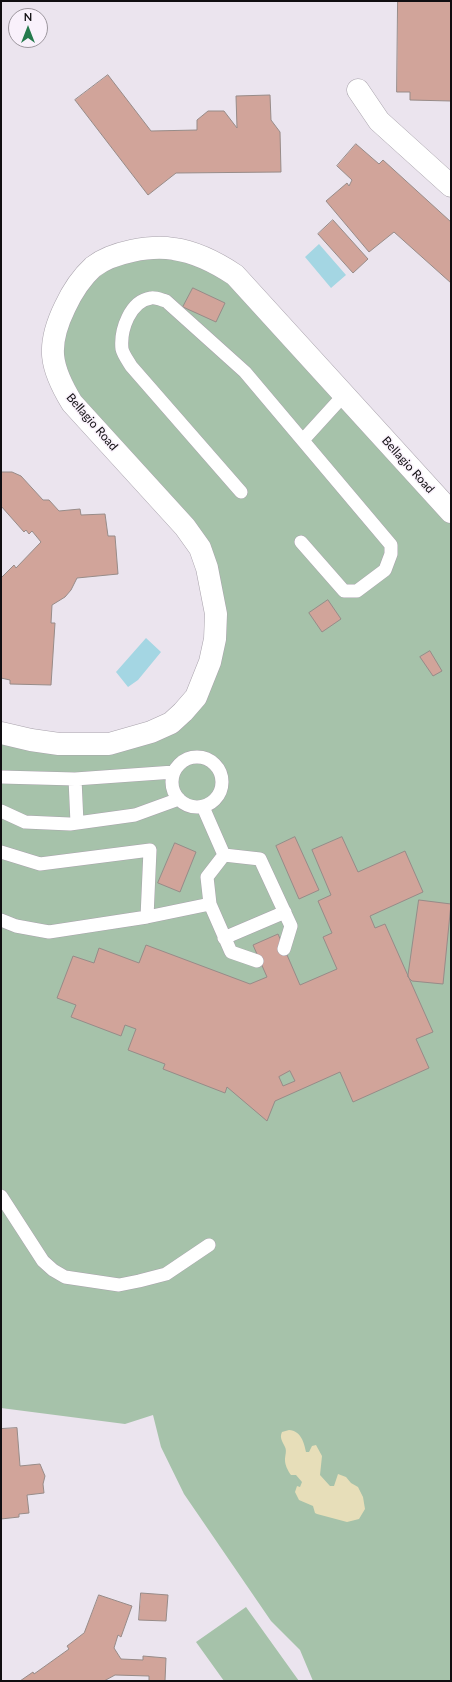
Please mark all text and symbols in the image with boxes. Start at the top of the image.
north arrow [8,8,48,48]
text: N [24,10,32,23]
street label: Bellagio Road [63,390,121,454]
street label: Bellagio Road [379,434,437,496]

